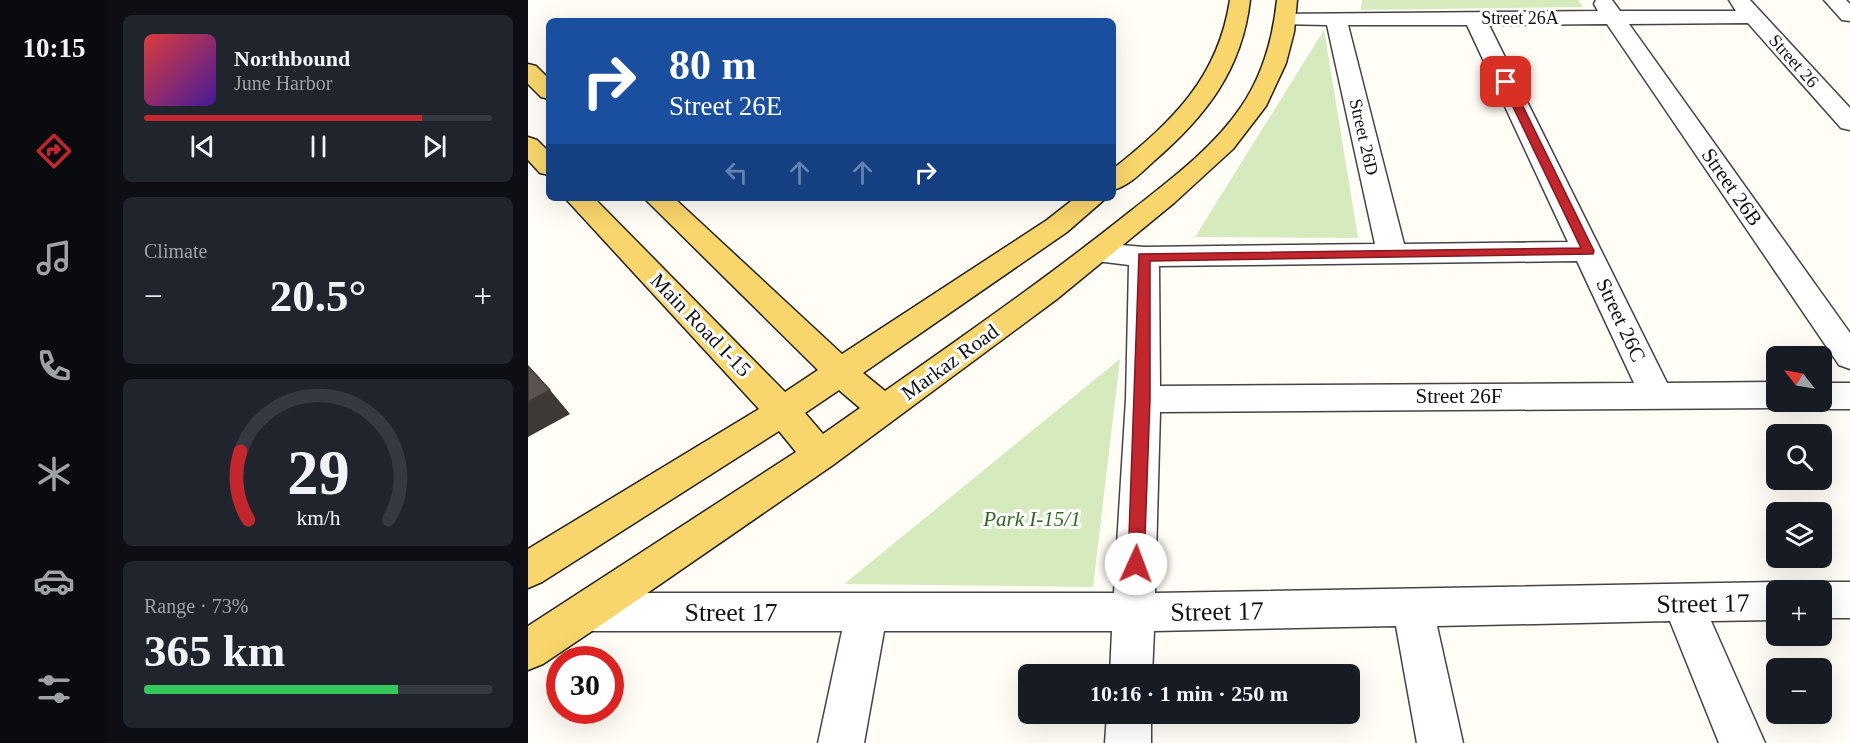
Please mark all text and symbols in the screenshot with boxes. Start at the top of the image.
street label: Street 26A [1481,8,1559,28]
street label: Street 26 [1765,30,1823,92]
text: 10:15 [23,33,86,63]
icon: right [570,42,648,120]
text: 80 m [669,42,757,88]
text: Northbound [234,46,350,71]
pin [1480,56,1531,107]
icon: arrive [1489,65,1522,98]
text: June Harbor [234,72,332,94]
text: Street 26E [669,91,782,121]
street label: Street 26D [1346,97,1382,177]
icon: directions [33,130,75,172]
icon: previous [186,130,219,163]
icon: pause [302,130,335,163]
icon: next [418,130,451,163]
street label: Street 26B [1697,144,1767,230]
icon: left [720,156,753,189]
icon: ahead [783,156,816,189]
icon: ahead [846,156,879,189]
icon: right [909,156,942,189]
icon: music [33,237,75,279]
text: Climate [144,240,207,262]
street label: Main Road I-15 [646,268,756,382]
text: 20.5° [270,271,366,321]
street label: Street 26C [1591,274,1651,366]
text: − [144,278,163,314]
text: + [473,278,492,314]
street label: Markaz Road [897,319,1003,405]
icon: phone [33,345,75,387]
north arrow [1766,346,1832,412]
map controls [1766,346,1832,724]
street label: Street 26F [1416,384,1502,408]
button: search [1766,424,1832,490]
text: 29 [287,438,349,507]
icon: climate [33,453,75,495]
button: layers [1766,502,1832,568]
text: km/h [296,506,340,530]
park label: Park I-15/1 [982,507,1081,531]
position arrow [1104,532,1168,596]
icon: car [33,560,75,602]
button: + [1766,580,1832,646]
street label: Street 17 [1656,588,1750,619]
text: Range · 73% [144,595,248,617]
street label: Street 17 [1170,596,1264,627]
street label: Street 17 [684,598,778,627]
text: 365 km [144,626,285,676]
speed limit sign: 30 [546,646,624,724]
button: − [1766,658,1832,724]
icon: filters [33,668,75,710]
text: 10:16 · 1 min · 250 m [1090,681,1288,706]

